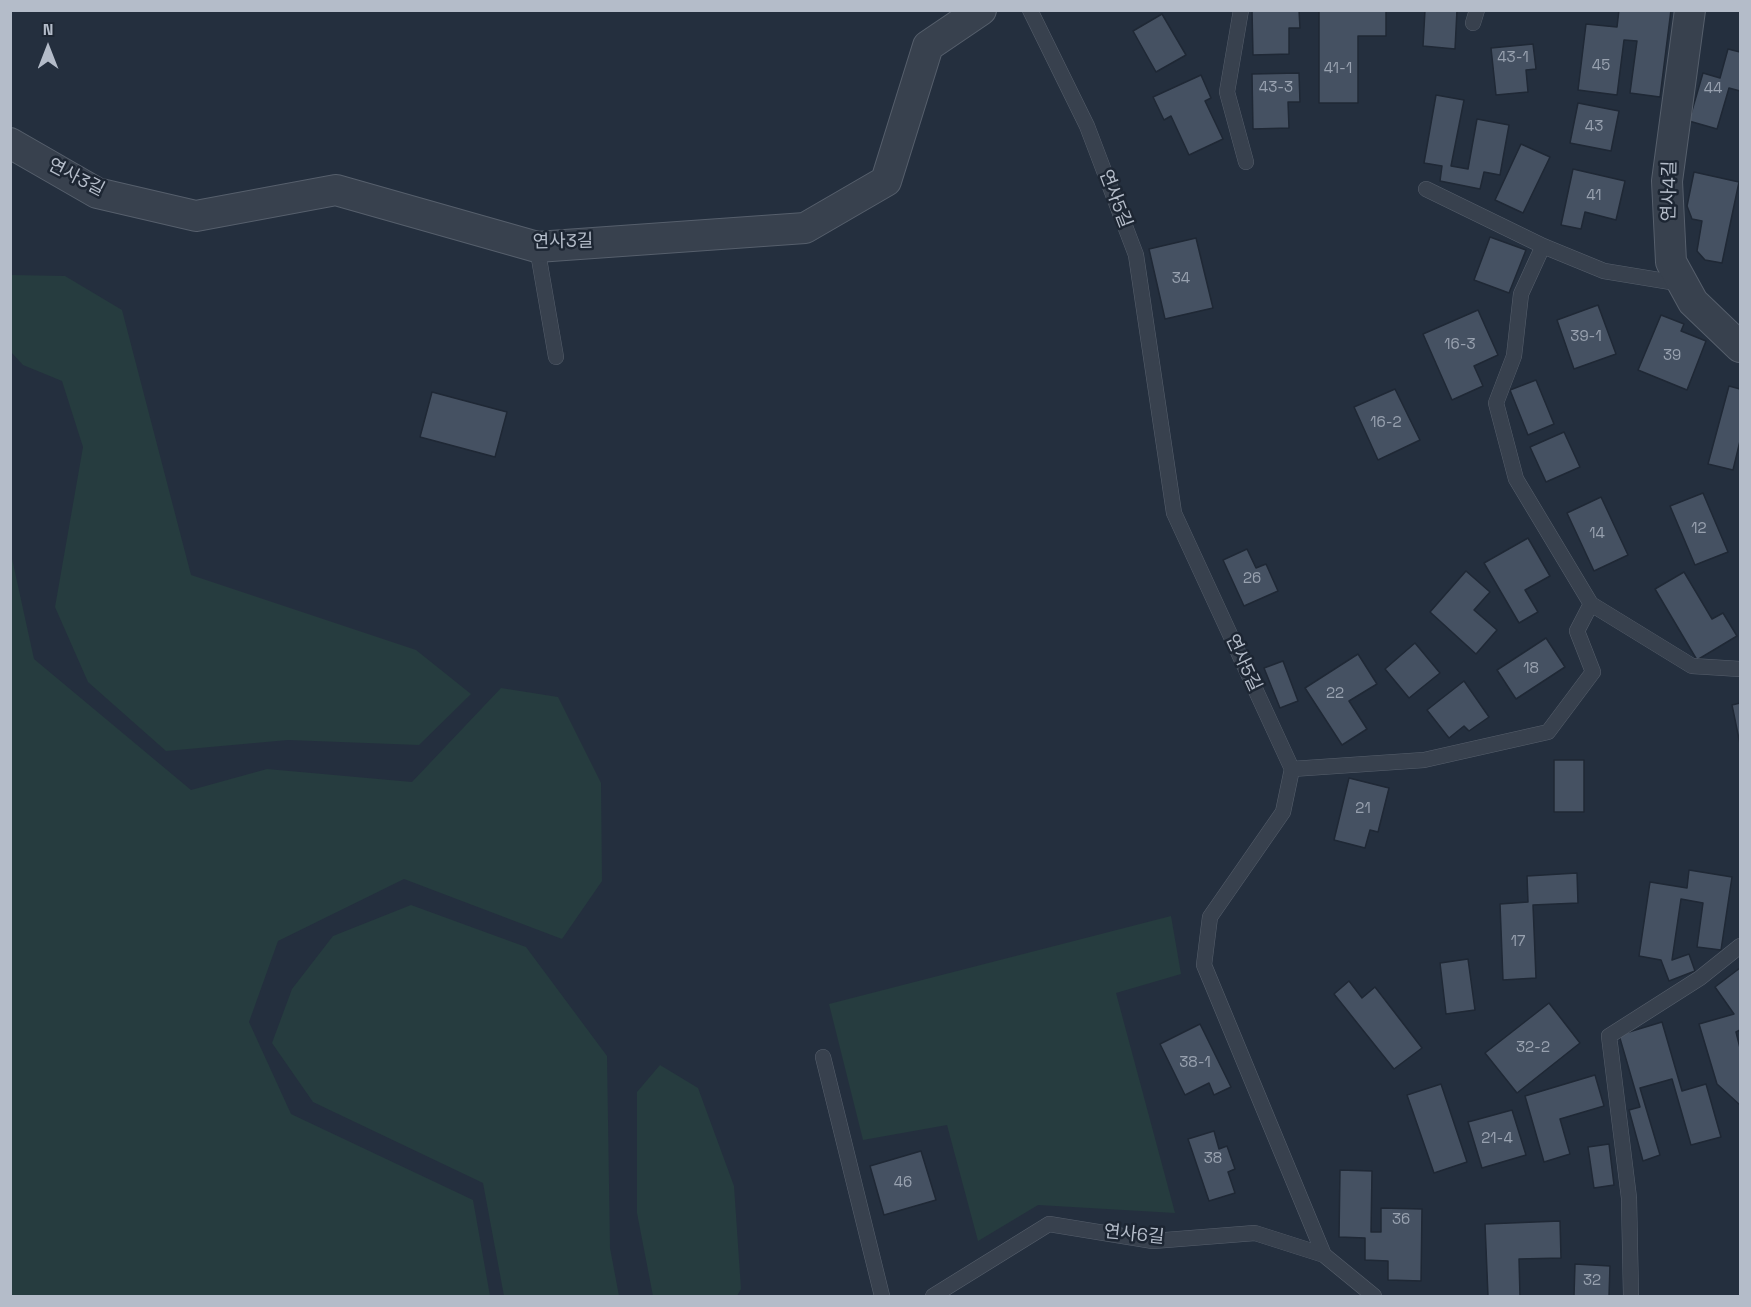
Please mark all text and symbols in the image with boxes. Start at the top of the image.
north arrow [18,18,78,78]
text: N [43,19,53,40]
house number: 43-1 [1497,49,1529,67]
house number: 45 [1592,57,1610,75]
house number: 41-1 [1324,60,1352,78]
house number: 43-3 [1259,79,1293,97]
house number: 44 [1704,80,1722,98]
house number: 43 [1585,118,1603,136]
street label: 연사3길 [44,155,108,201]
street label: 연사4길 [1659,160,1681,222]
street label: 연사5길 [1094,167,1136,231]
house number: 41 [1586,187,1602,205]
street label: 연사3길 [533,231,593,253]
house number: 34 [1172,270,1190,288]
house number: 39-1 [1570,328,1602,346]
house number: 16-3 [1444,336,1476,354]
house number: 39 [1663,347,1681,365]
house number: 16-2 [1370,414,1402,432]
house number: 12 [1691,520,1707,538]
house number: 14 [1589,525,1605,543]
house number: 26 [1243,570,1261,588]
street label: 연사5길 [1220,631,1266,695]
house number: 18 [1523,660,1539,678]
house number: 22 [1326,685,1344,703]
house number: 21 [1355,800,1371,818]
house number: 17 [1511,933,1525,951]
house number: 32-2 [1516,1039,1550,1057]
house number: 38-1 [1179,1054,1211,1072]
house number: 21-4 [1481,1130,1513,1148]
house number: 38 [1204,1150,1222,1168]
house number: 46 [894,1174,912,1192]
house number: 36 [1392,1211,1410,1229]
street label: 연사6길 [1103,1221,1165,1249]
house number: 32 [1583,1272,1601,1290]

